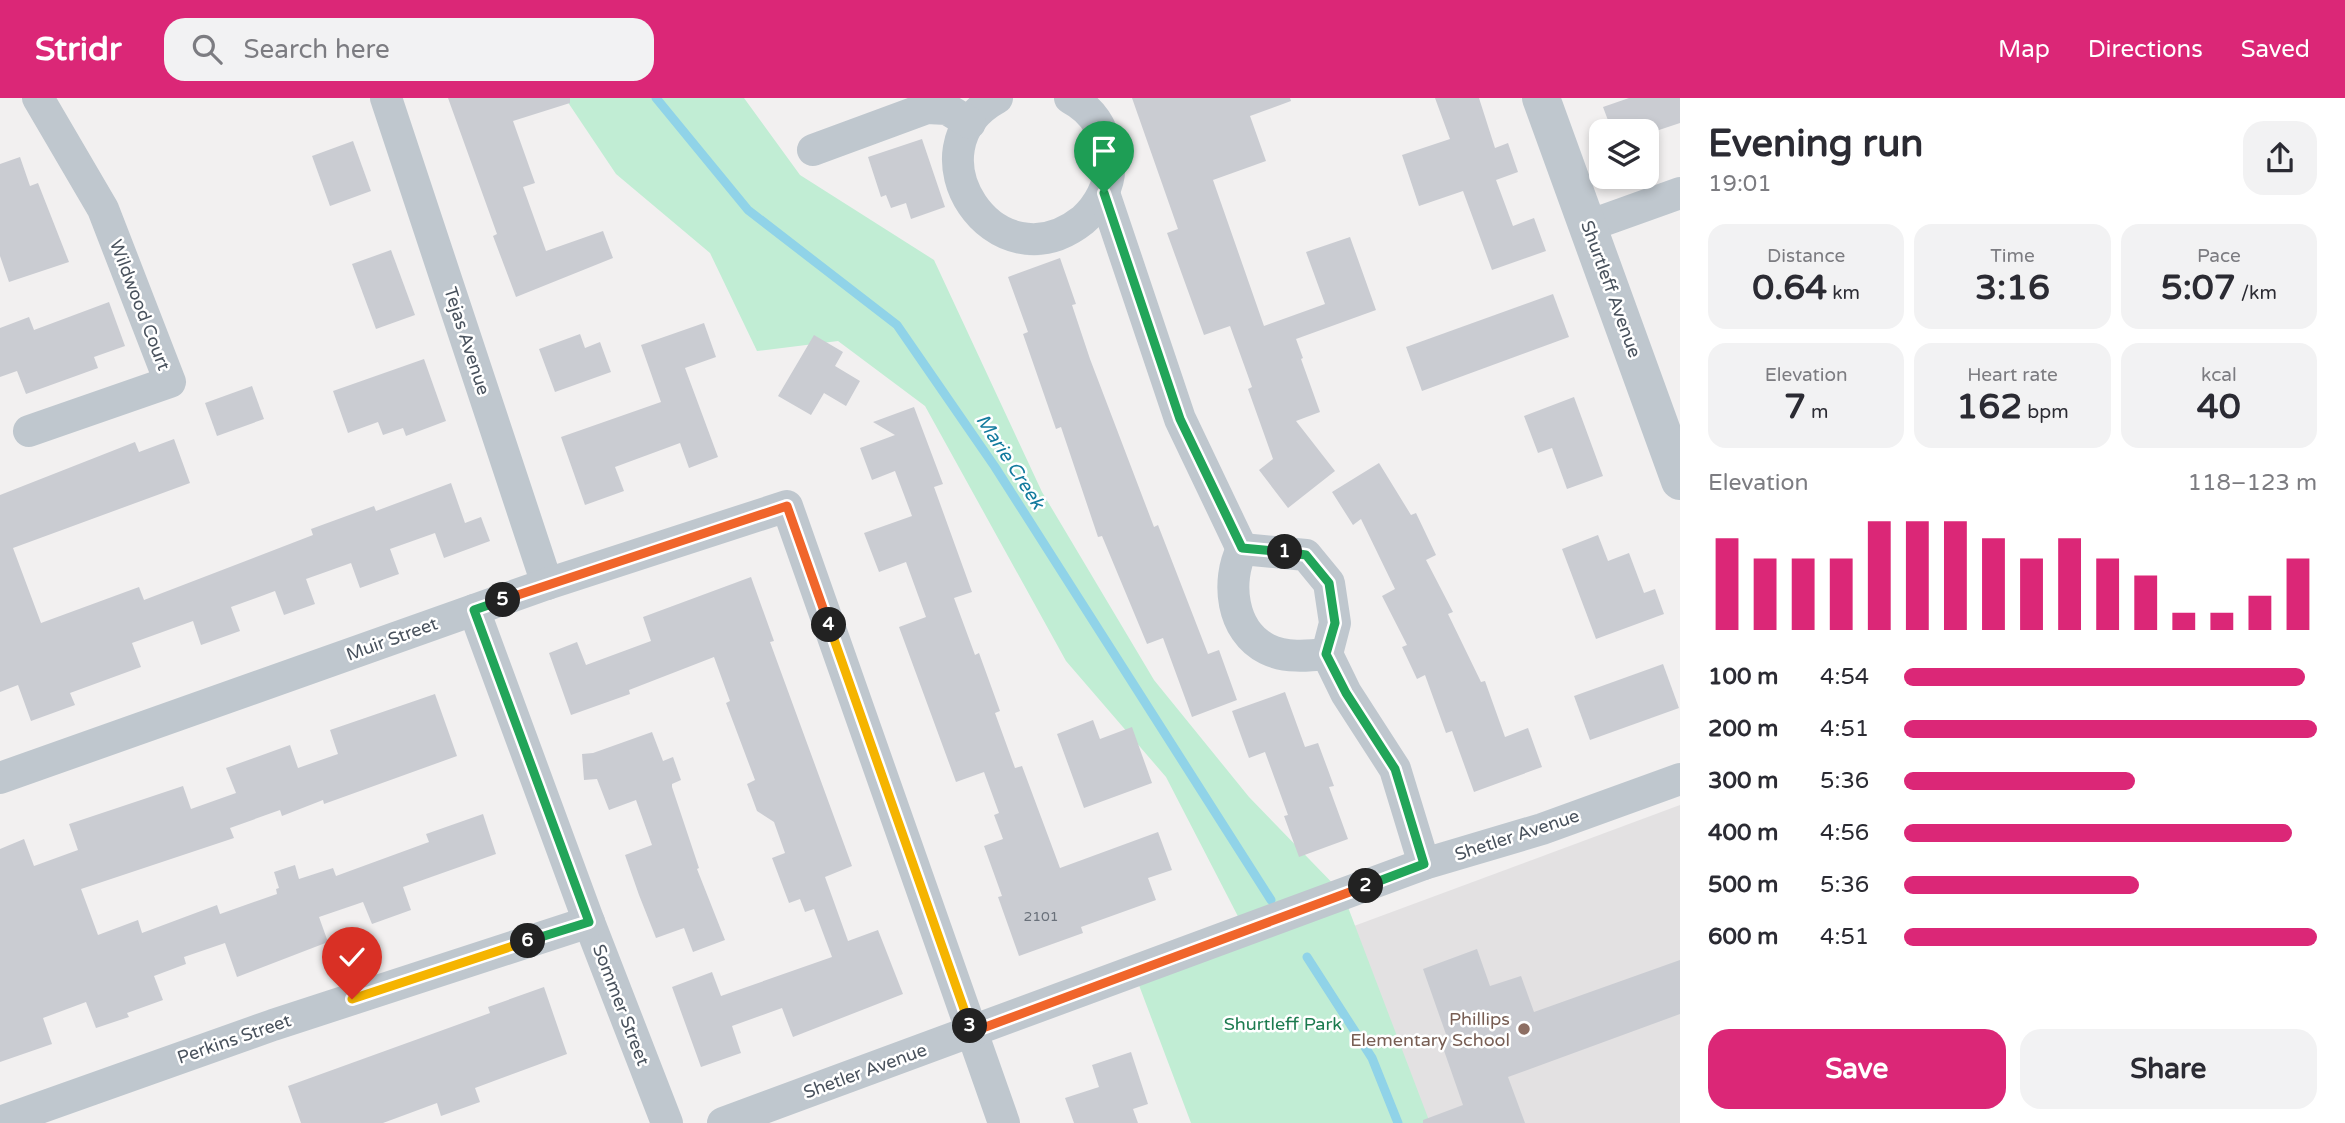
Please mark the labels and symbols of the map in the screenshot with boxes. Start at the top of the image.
pin [1074,121,1134,193]
street label: Shurtleff Avenue [1576,217,1646,361]
street label: Wildwood Court [105,237,175,374]
street label: Tejas Avenue [439,284,495,398]
water label: Marie Creek [971,410,1050,514]
pin: 1 [1268,534,1302,570]
pin: 5 [486,582,520,618]
pin: 4 [812,608,846,642]
street label: Muir Street [343,612,441,666]
street label: Shetler Avenue [1452,805,1582,865]
pin: 2 [1348,868,1384,904]
house number: 2101 [1023,908,1059,925]
pin: 6 [510,924,546,958]
pin [322,927,382,999]
street label: Sommer Street [588,941,654,1069]
place label: Phillips Elementary School [1350,1008,1510,1051]
street label: Perkins Street [174,1009,294,1069]
pin: 3 [953,1009,988,1044]
park label: Shurtleff Park [1224,1013,1342,1035]
marker: Phillips Elementary School [1516,1021,1532,1037]
street label: Shetler Avenue [800,1038,930,1104]

